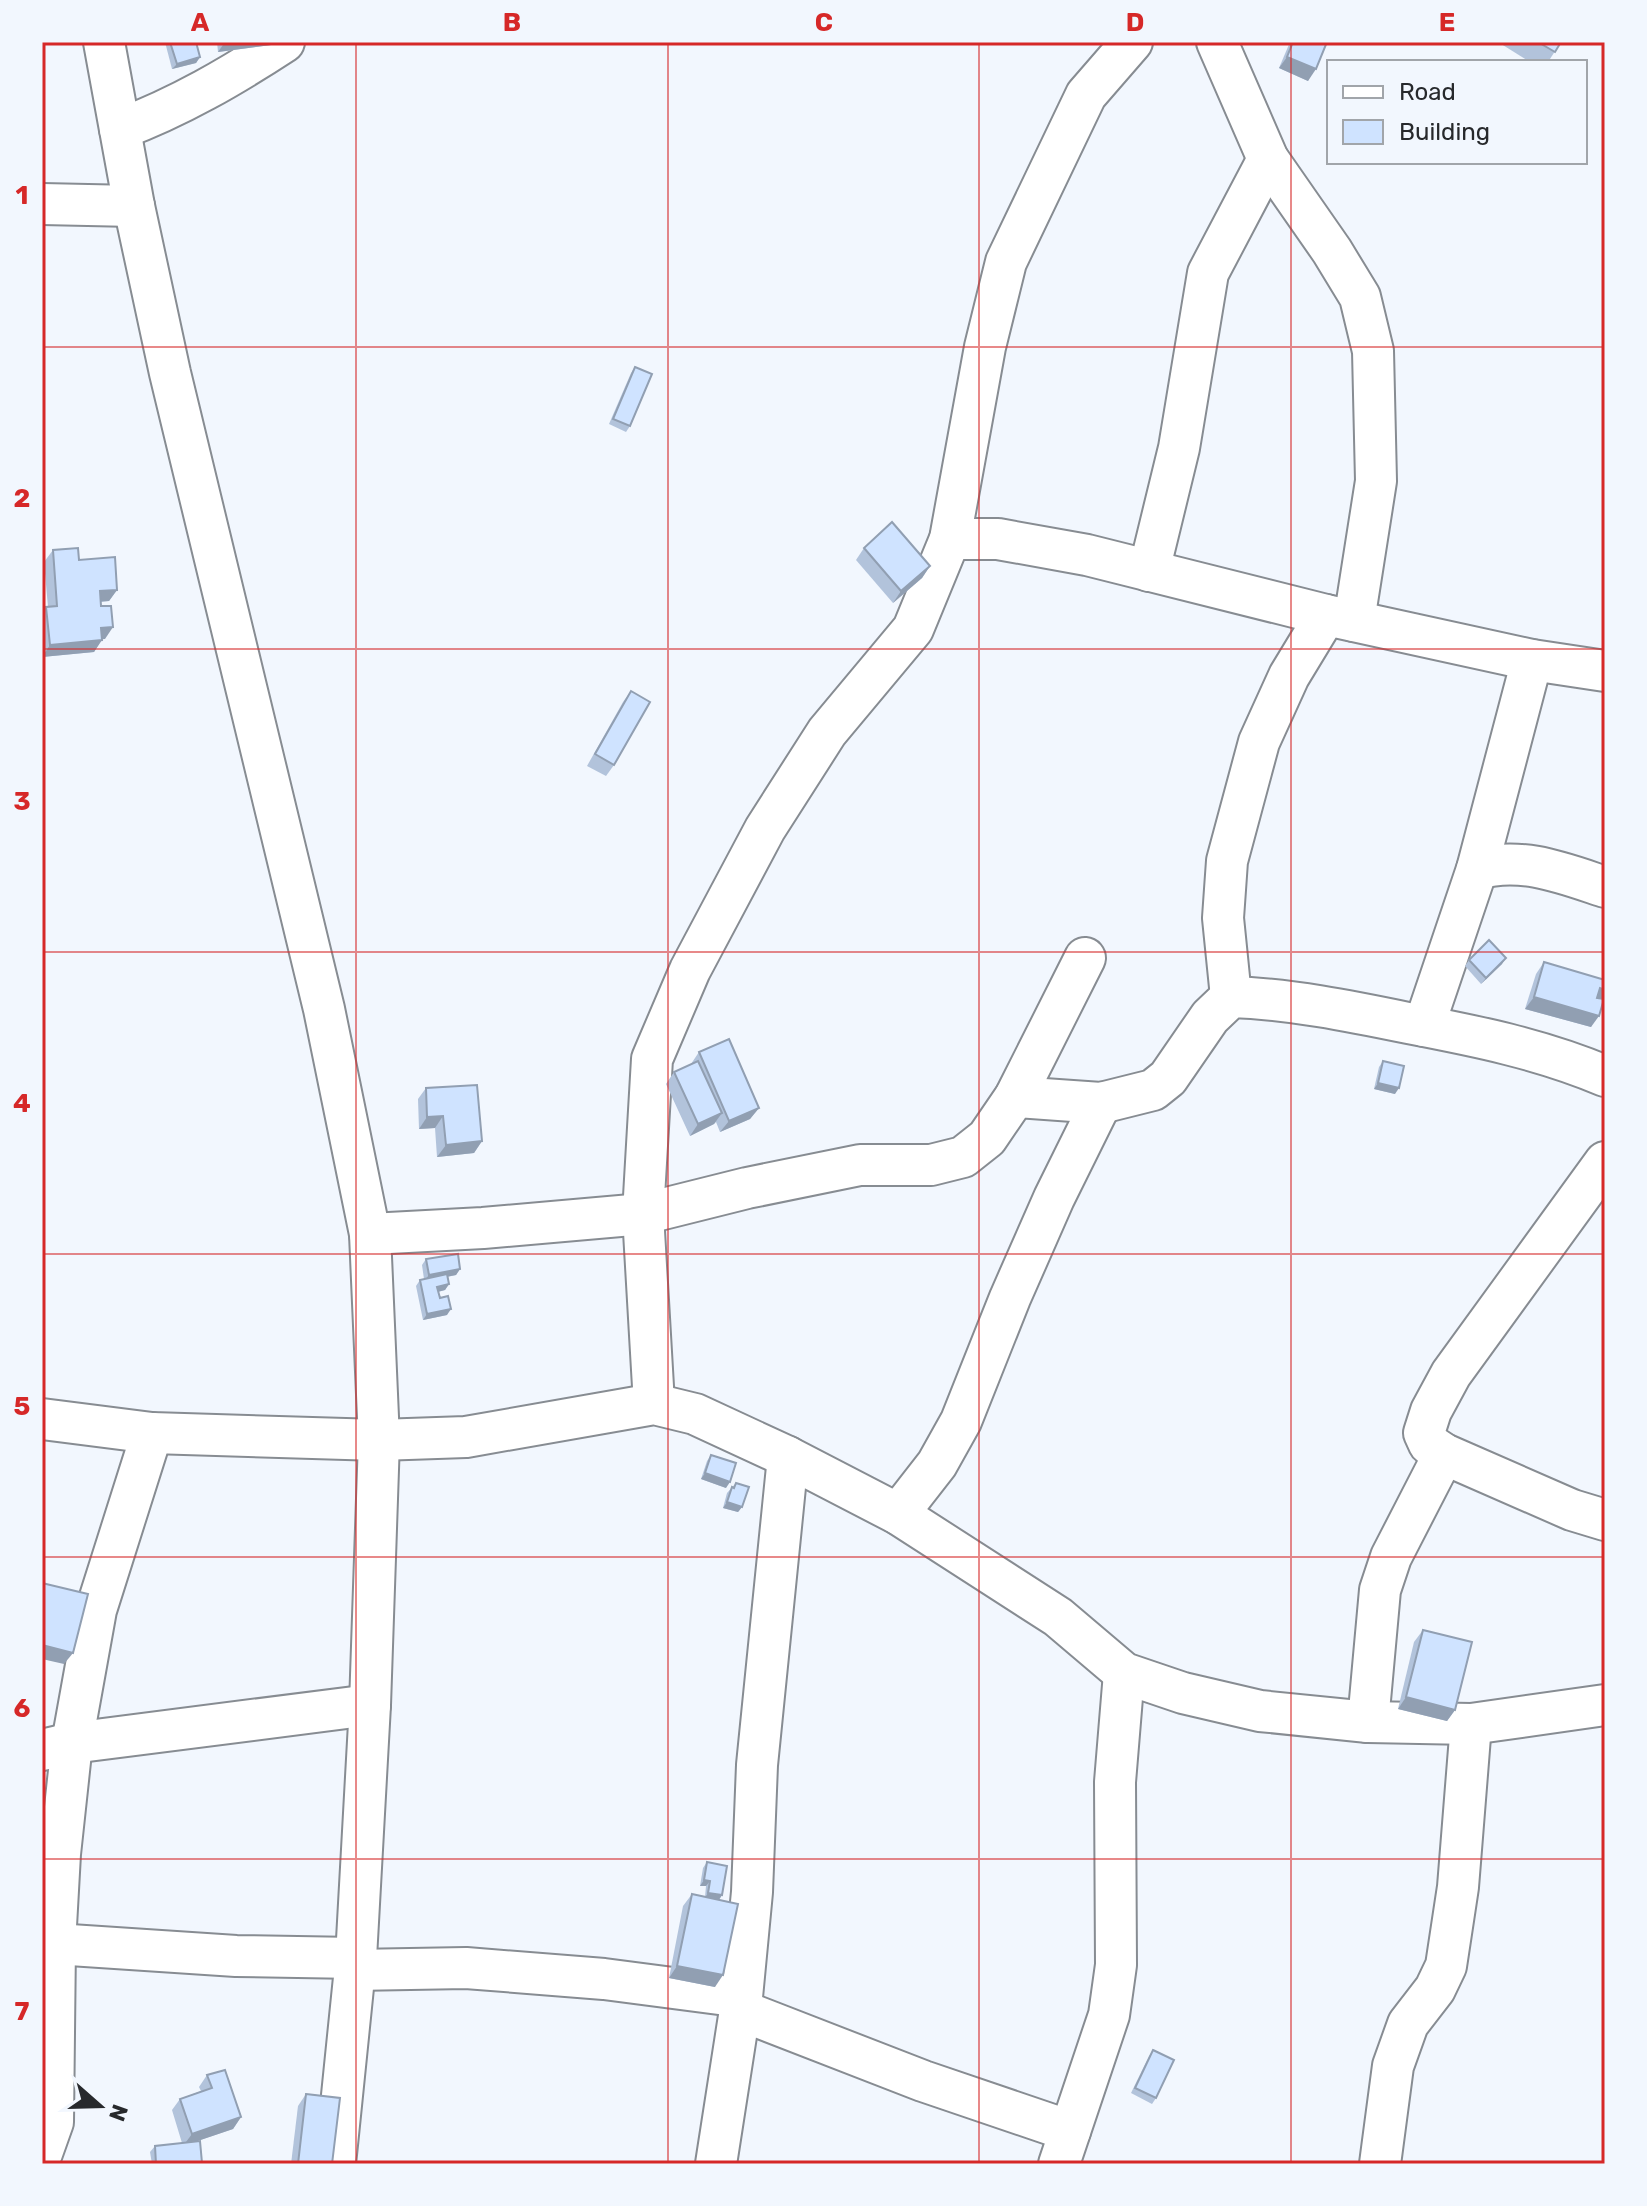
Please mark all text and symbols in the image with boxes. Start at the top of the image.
text: A [191,7,210,38]
text: B [503,7,521,38]
text: C [815,7,833,38]
text: D [1126,7,1144,38]
text: E [1439,7,1455,38]
legend [1327,60,1587,164]
text: Road [1399,78,1456,106]
text: Building [1399,118,1490,146]
text: 1 [16,180,28,211]
text: 2 [14,483,30,514]
text: 3 [13,786,31,817]
text: 4 [13,1088,31,1119]
text: 5 [14,1391,30,1422]
text: 6 [14,1693,31,1724]
text: 7 [15,1996,30,2027]
north arrow [60,2066,140,2146]
text: N [103,2101,134,2125]

